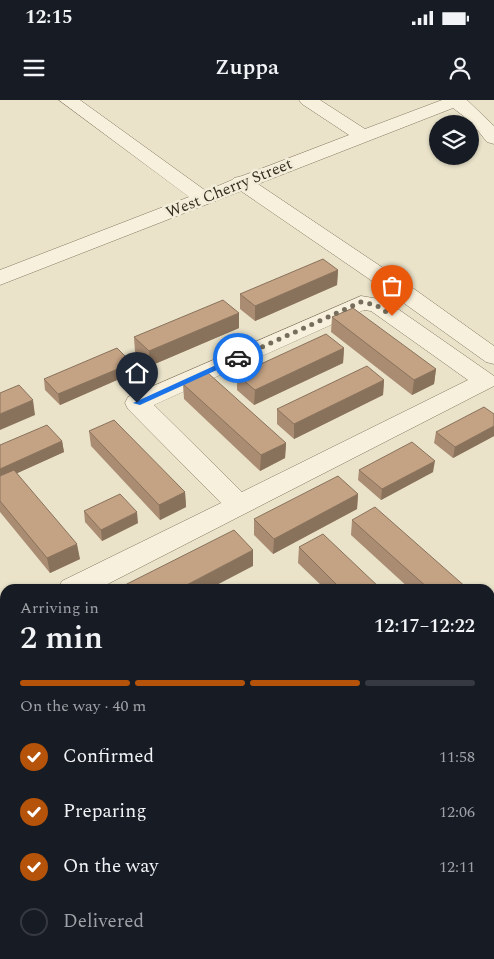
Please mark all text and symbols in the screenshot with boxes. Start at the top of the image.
text: 12:15 [25,3,73,32]
text: Zuppa [215,51,279,84]
icon: menu [20,54,48,82]
icon: person [446,54,474,82]
map controls [429,115,479,165]
button: layers [429,115,479,165]
street label: West Cherry Street [162,152,296,224]
pin [371,265,413,316]
icon: bag [378,272,406,300]
courier [213,333,263,383]
icon: car [224,344,252,372]
pin [116,352,158,403]
icon: home [123,359,151,387]
text: Arriving in [20,596,99,620]
text: 12:17–12:22 [374,612,475,641]
text: 2 min [20,614,103,663]
text: On the way · 40 m [20,694,146,718]
text: Confirmed [63,742,154,771]
icon: check [20,743,48,771]
text: 11:58 [439,745,475,769]
text: Preparing [63,797,147,826]
icon: check [20,798,48,826]
text: 12:06 [439,800,475,824]
text: On the way [63,852,159,881]
icon: check [20,853,48,881]
text: 12:11 [439,855,475,879]
text: Delivered [63,907,144,936]

